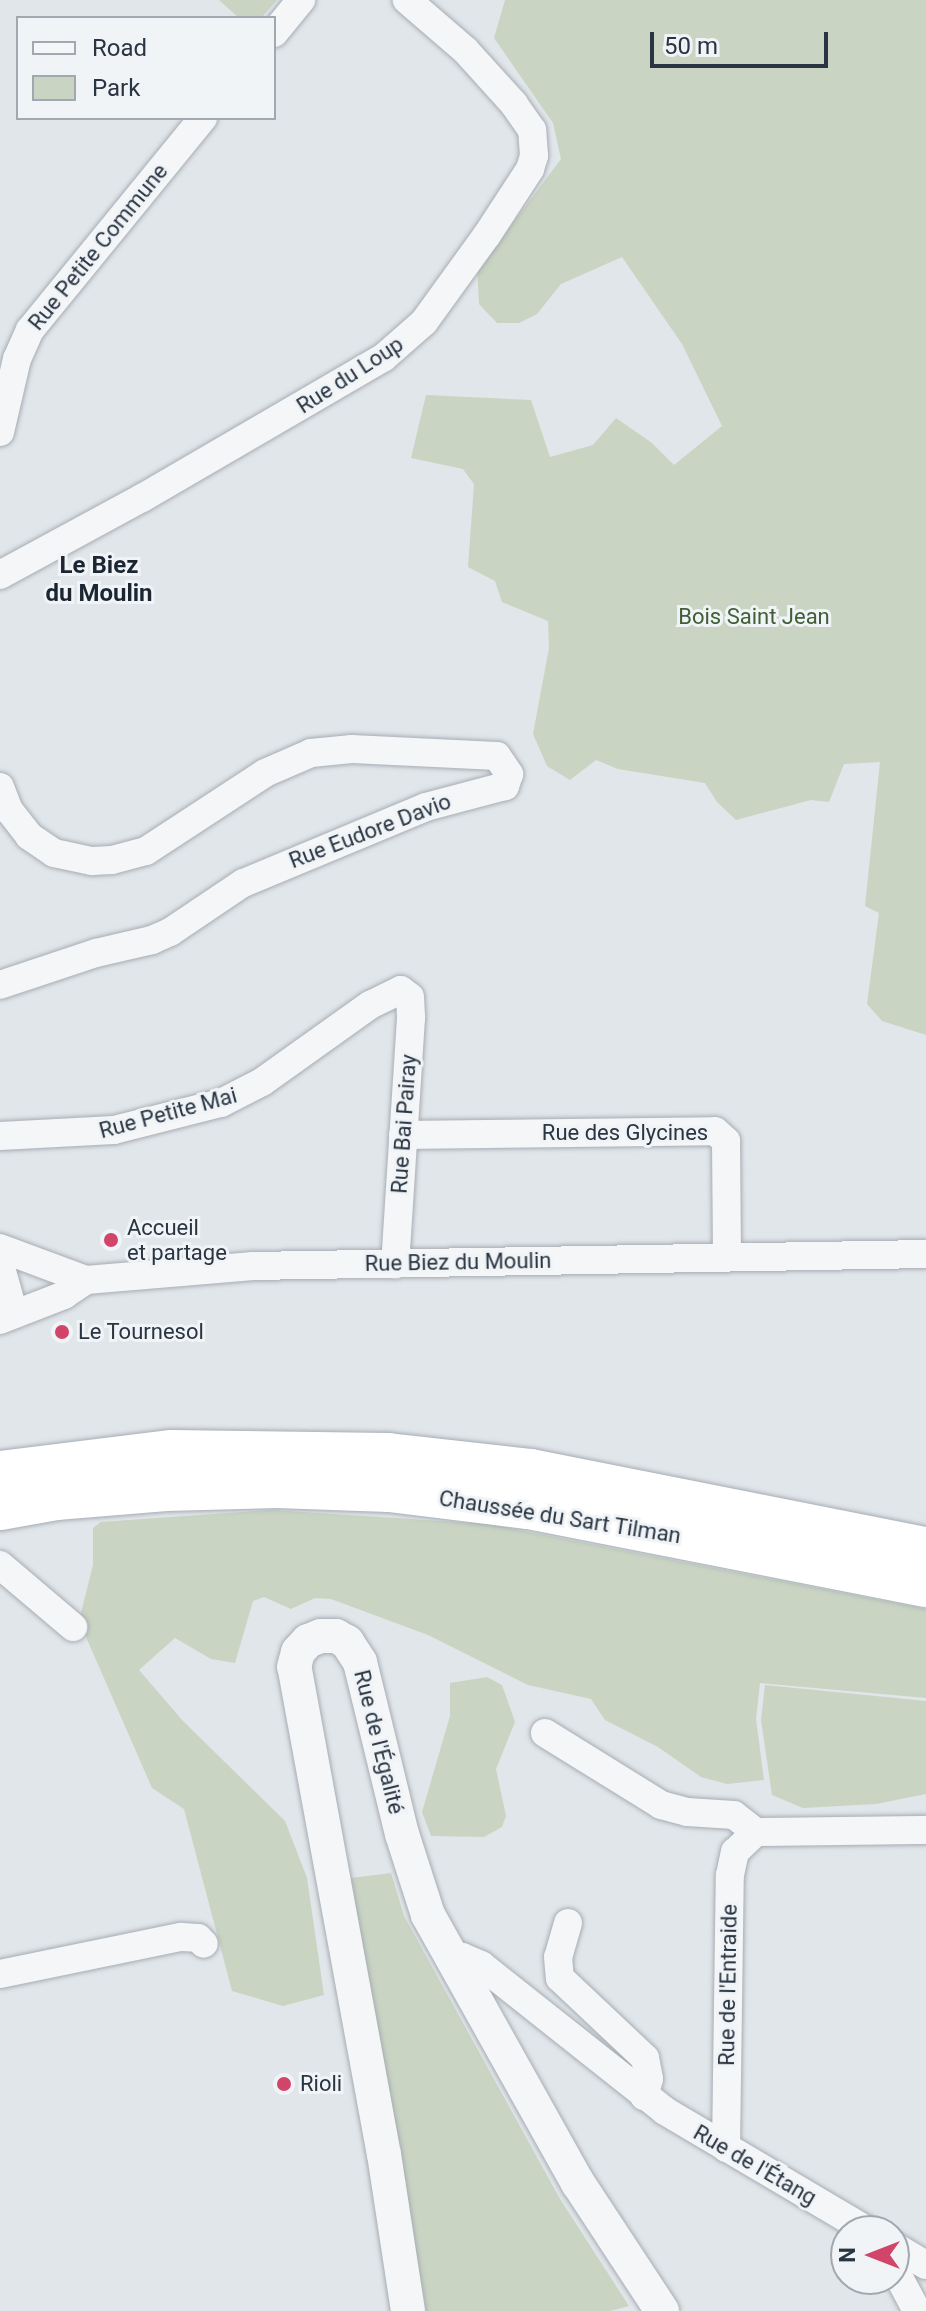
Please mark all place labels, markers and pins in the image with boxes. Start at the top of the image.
place label: Accueil et partage [127,1214,227,1266]
marker: Accueil et partage [102,1231,120,1249]
place label: Le Tournesol [78,1319,204,1345]
marker: Le Tournesol [53,1323,71,1341]
place label: Rioli [300,2071,342,2097]
marker: Rioli [275,2075,293,2093]

